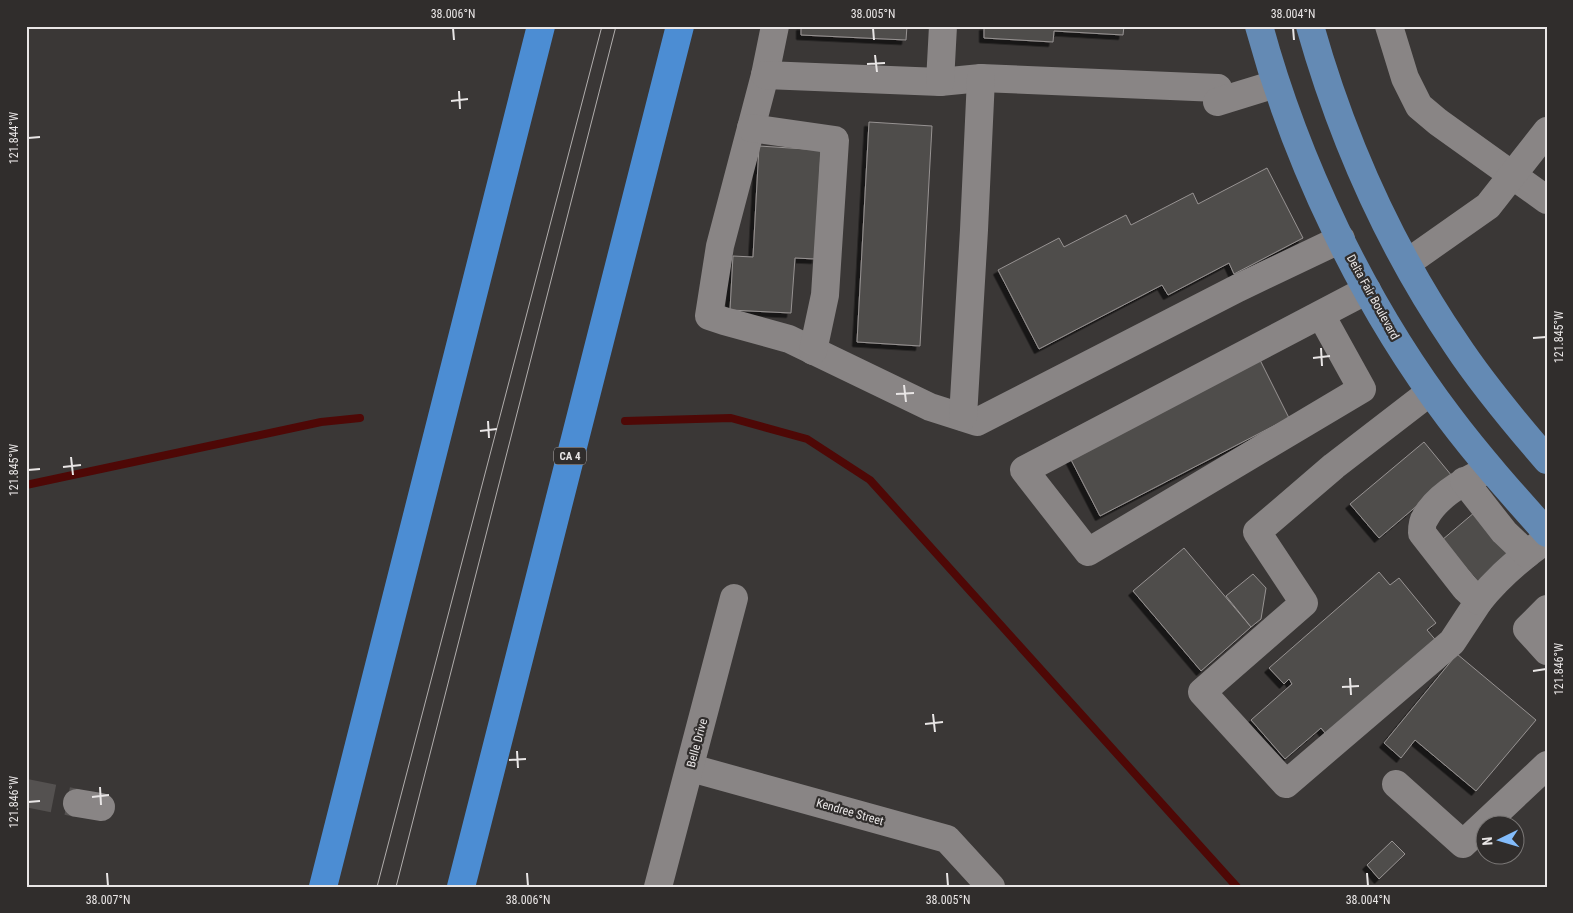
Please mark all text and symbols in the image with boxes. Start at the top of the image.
text: 38.006°N [431,7,475,21]
text: 38.005°N [851,7,895,21]
text: 38.004°N [1271,7,1315,21]
text: 121.844°W [7,112,21,164]
street label: Delta Fair Boulevard [1344,252,1402,342]
text: 121.845°W [1552,311,1566,363]
text: 121.845°W [7,444,21,496]
road number: CA 4 [554,448,586,464]
text: 121.846°W [1552,643,1566,695]
street label: Belle Drive [684,717,710,769]
text: 121.846°W [7,776,21,828]
street label: Kendree Street [815,796,886,828]
north arrow [1476,816,1526,866]
text: N [1479,836,1495,846]
text: 38.007°N [86,893,130,907]
text: 38.006°N [506,893,550,907]
text: 38.005°N [926,893,970,907]
text: 38.004°N [1346,893,1390,907]

